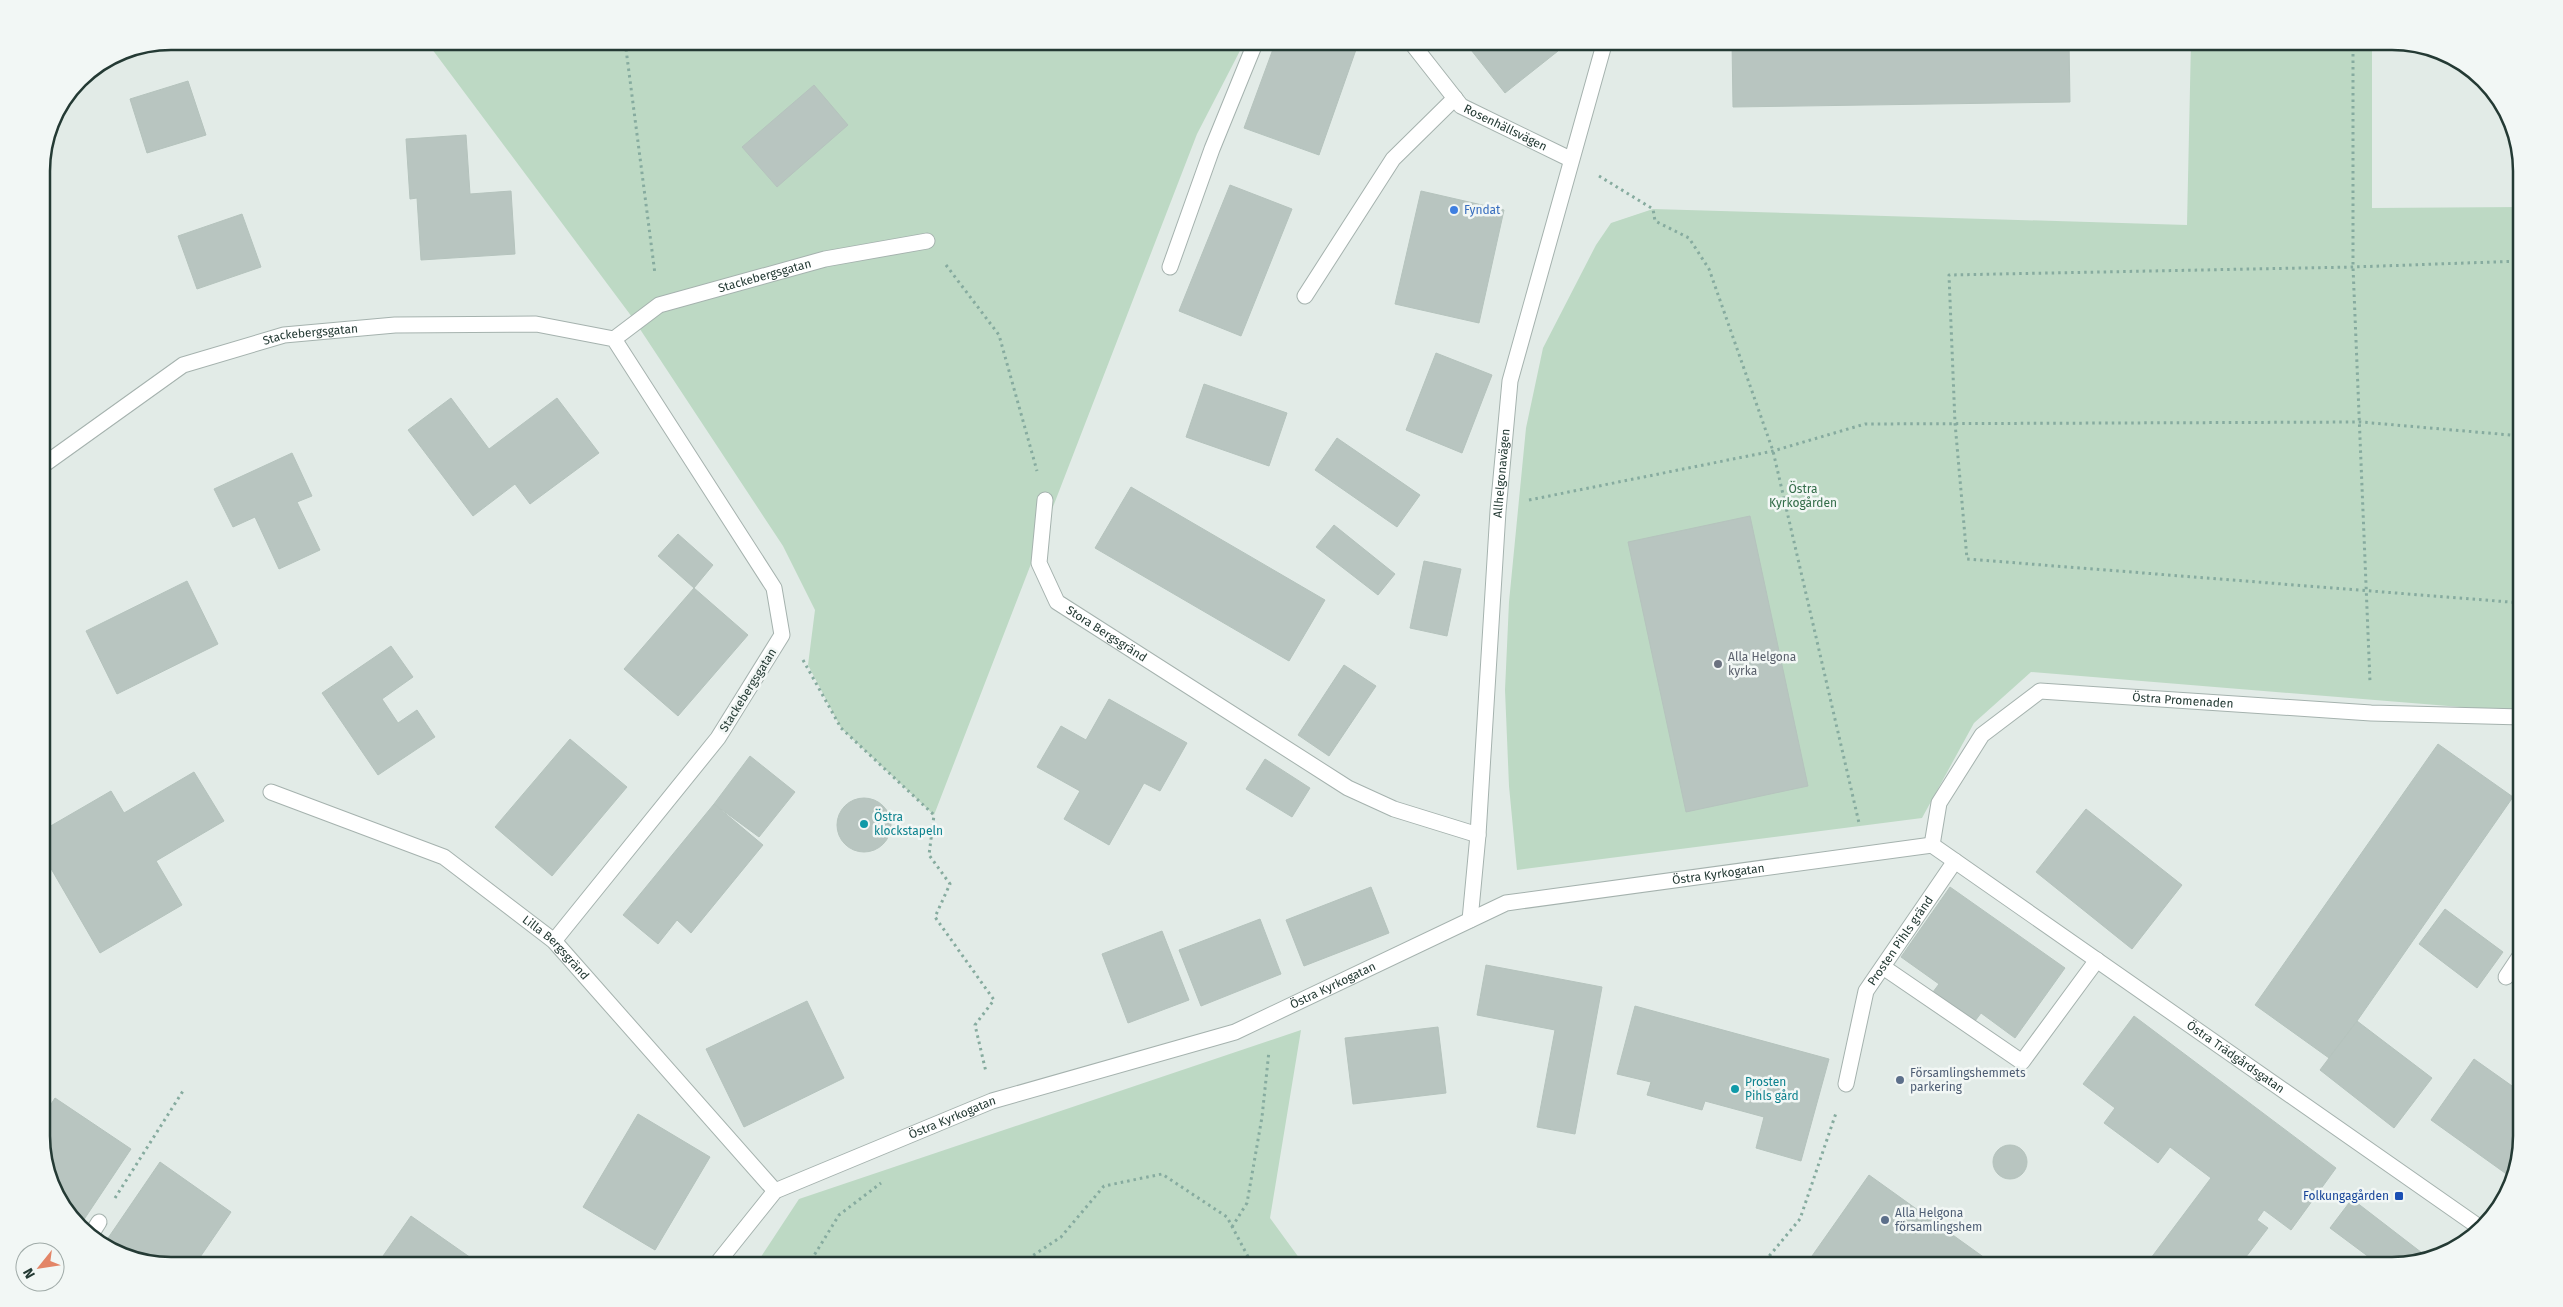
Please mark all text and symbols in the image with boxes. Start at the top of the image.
street label: Rosenhällsvägen [1461,101,1549,154]
place label: Fyndat [1464,203,1501,217]
marker: Fyndat [1448,204,1460,216]
street label: Stackebergsgatan [717,256,813,295]
street label: Stackebergsgatan [261,321,359,348]
street label: Allhelgonavägen [1491,428,1513,518]
park label: Östra Kyrkogården [1769,480,1837,510]
street label: Stora Bergsgränd [1064,603,1149,665]
street label: Stackebergsgatan [717,646,779,734]
place label: Alla Helgona kyrka [1728,650,1796,678]
marker: Alla Helgona kyrka [1712,658,1724,670]
street label: Östra Promenaden [2132,688,2234,711]
place label: Östra klockstapeln [874,808,943,838]
marker: Östra klockstapeln [858,818,870,830]
street label: Östra Kyrkogatan [1671,861,1765,887]
street label: Prosten Pihls gränd [1865,893,1936,988]
street label: Lilla Bergsgränd [520,912,592,983]
street label: Östra Kyrkogatan [1287,959,1378,1012]
street label: Östra Trädgårdsgatan [2184,1016,2287,1096]
place label: Församlingshemmets parkering [1910,1066,2026,1094]
marker: Församlingshemmets parkering [1894,1074,1906,1086]
place label: Prosten Pihls gård [1745,1075,1799,1103]
marker: Prosten Pihls gård [1729,1083,1741,1095]
street label: Östra Kyrkogatan [906,1093,997,1142]
place label: Folkungagården [2303,1189,2389,1203]
marker: Folkungagården [2393,1190,2405,1202]
place label: Alla Helgona församlingshem [1895,1206,1982,1234]
marker: Alla Helgona församlingshem [1879,1214,1891,1226]
north arrow [15,1242,65,1292]
text: N [19,1265,39,1282]

